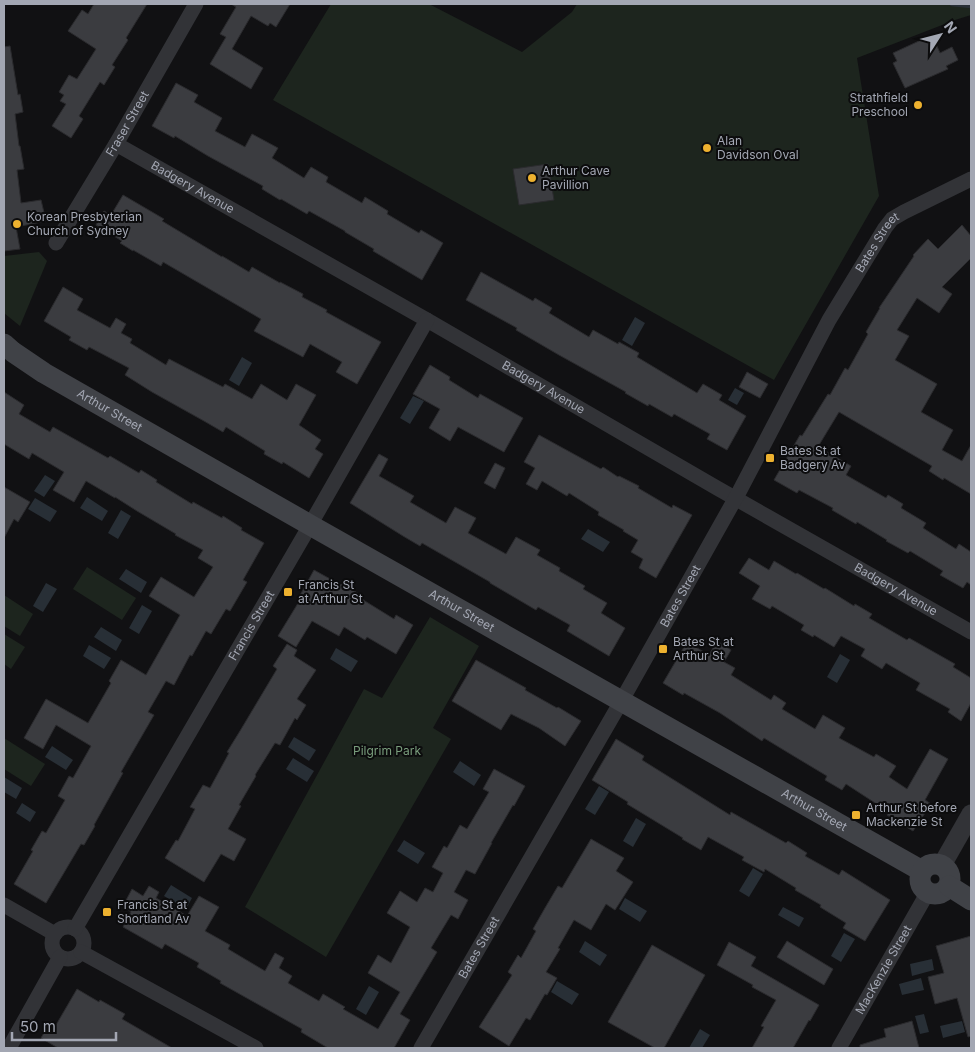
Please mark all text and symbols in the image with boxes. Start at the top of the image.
north arrow [915,10,965,60]
text: N [941,18,961,36]
street label: Fraser Street [102,88,152,159]
place label: Strathfield Preschool [850,90,908,119]
marker: Strathfield Preschool [912,99,924,111]
place label: Alan Davidson Oval [717,133,799,162]
marker: Alan Davidson Oval [701,142,713,154]
street label: Badgery Avenue [149,157,237,216]
place label: Arthur Cave Pavillion [542,163,610,192]
marker: Arthur Cave Pavillion [526,172,538,184]
place label: Korean Presbyterian Church of Sydney [27,209,142,238]
street label: Bates Street [852,209,901,275]
marker: Korean Presbyterian Church of Sydney [11,218,23,230]
street label: Badgery Avenue [500,357,588,417]
street label: Arthur Street [74,385,145,435]
place label: Bates St at Badgery Av [780,443,846,472]
marker: Bates St at Badgery Av [764,452,776,464]
street label: Badgery Avenue [852,559,940,618]
street label: Bates Street [657,562,703,630]
place label: Francis St at Arthur St [298,577,363,606]
marker: Francis St at Arthur St [282,586,294,598]
street label: Arthur Street [426,586,497,635]
street label: Francis Street [225,588,277,663]
place label: Bates St at Arthur St [673,634,734,663]
marker: Bates St at Arthur St [657,643,669,655]
park label: Pilgrim Park [353,743,421,758]
street label: Arthur Street [779,785,850,834]
place label: Arthur St before Mackenzie St [866,800,957,829]
marker: Arthur St before Mackenzie St [850,809,862,821]
place label: Francis St at Shortland Av [117,897,190,926]
marker: Francis St at Shortland Av [101,906,113,918]
street label: Bates Street [455,914,502,981]
street label: MacKenzie Street [852,922,914,1017]
scale bar [12,1010,116,1042]
text: 50 m [20,1017,56,1036]

